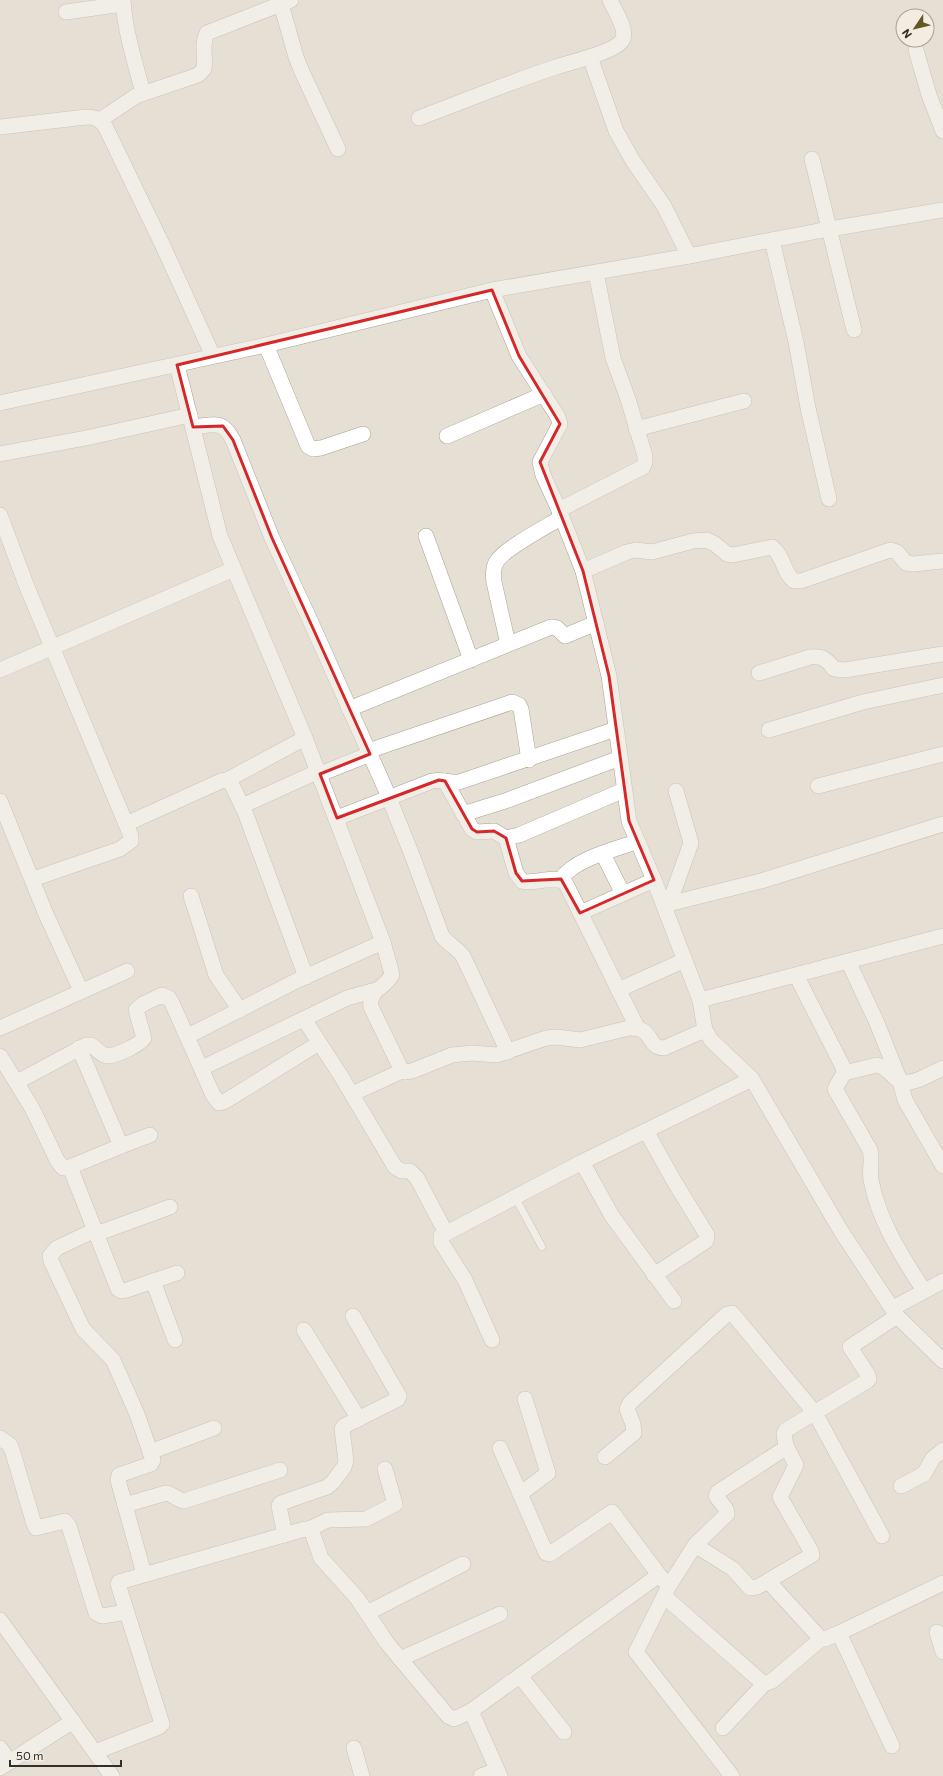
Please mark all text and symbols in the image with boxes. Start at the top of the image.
north arrow [895,8,935,48]
text: N [899,27,914,41]
scale bar [10,1742,121,1768]
text: 50 m [16,1748,44,1762]

